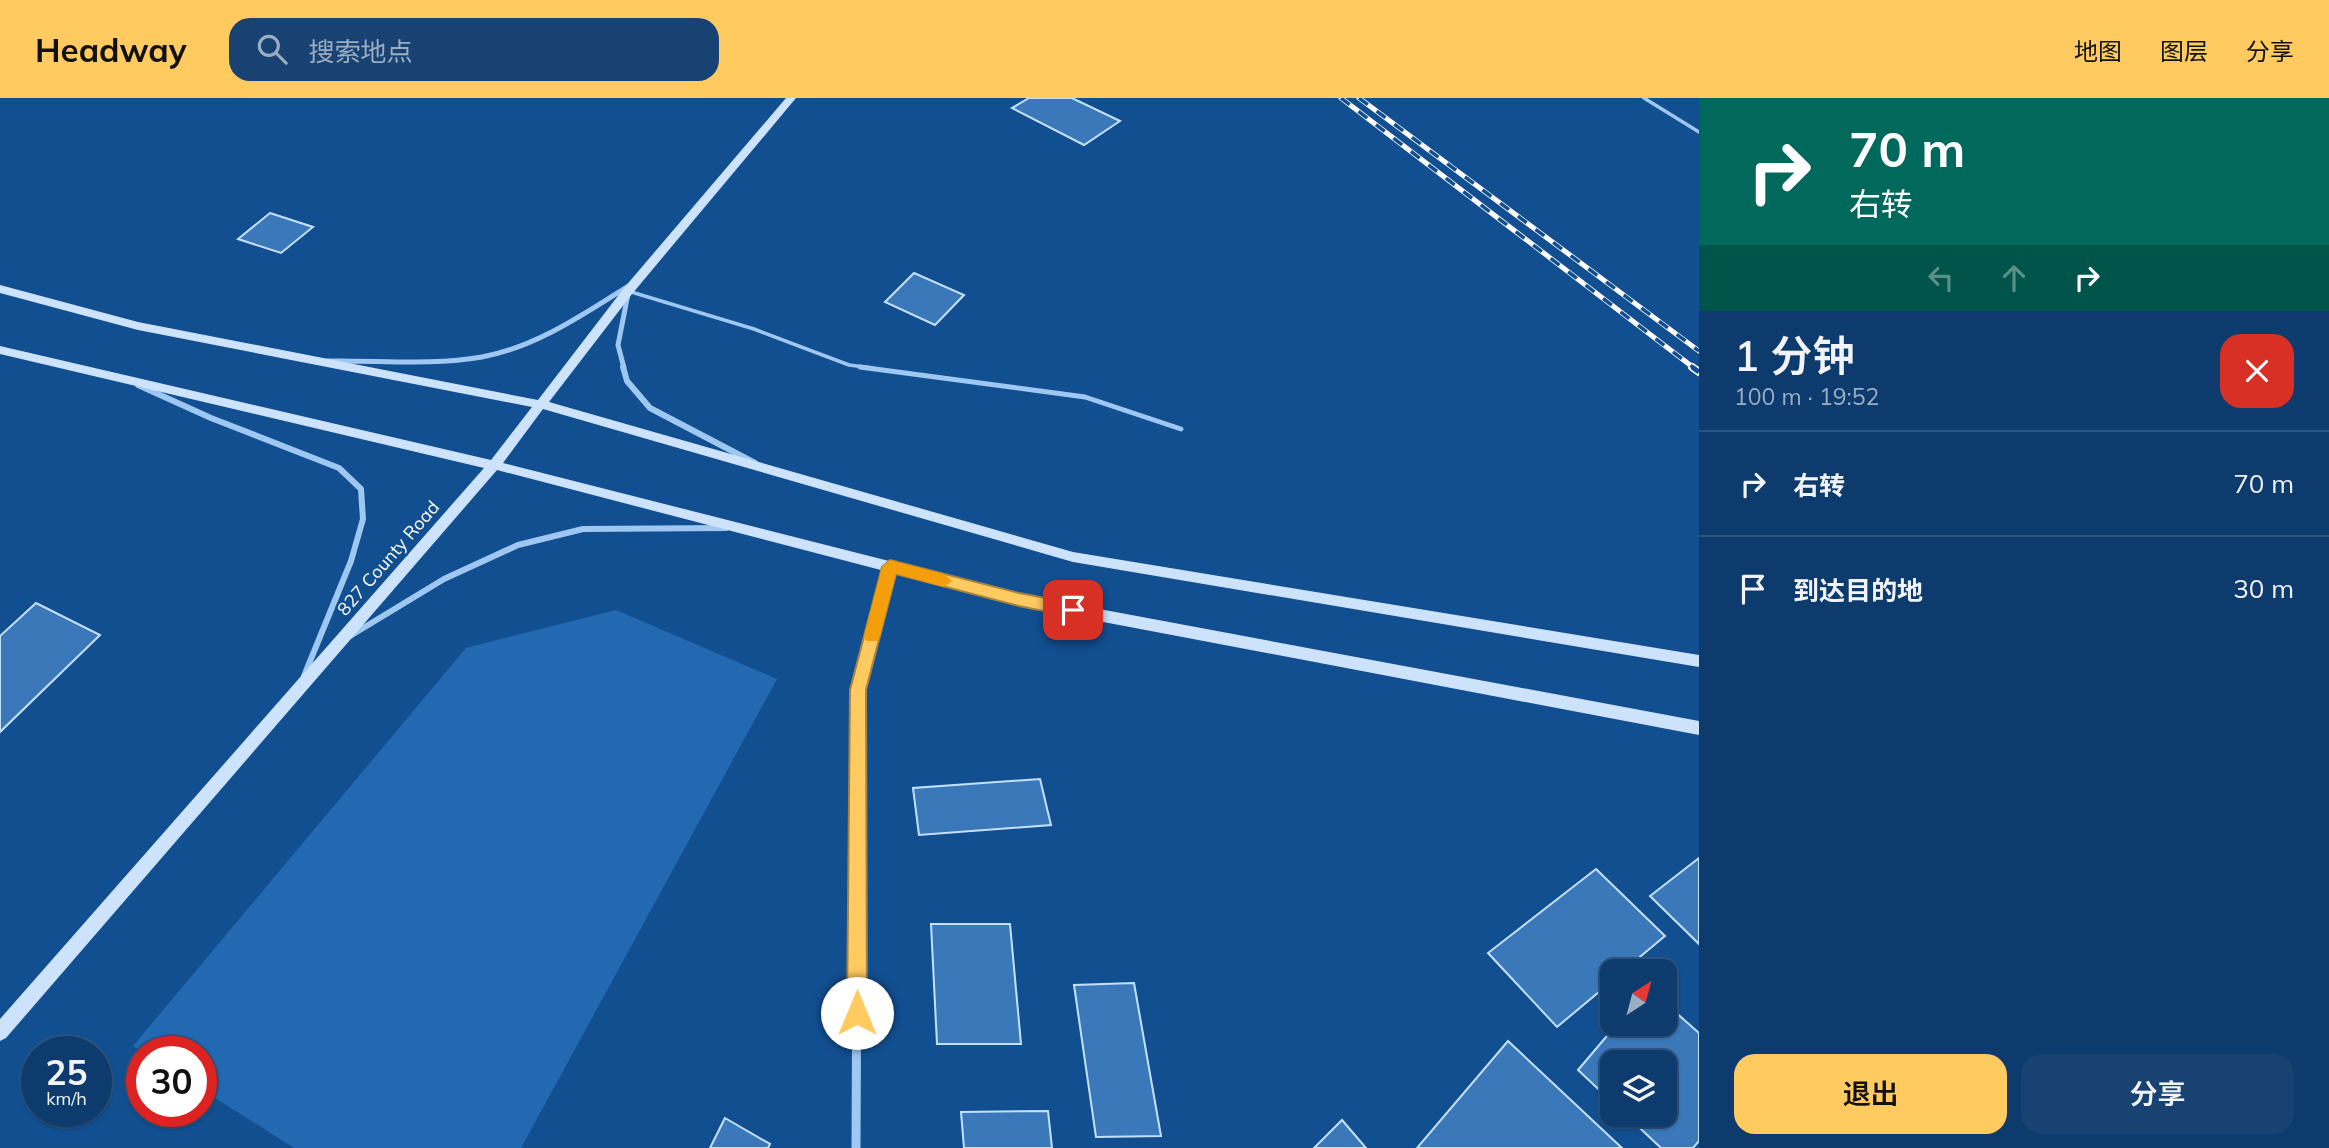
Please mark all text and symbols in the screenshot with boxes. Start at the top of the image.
search box [229,18,719,81]
text: Headway [35,29,187,70]
icon: search [253,30,291,68]
text: 搜索地点 [309,35,413,68]
text: 地图 [2074,36,2122,66]
text: 图层 [2160,36,2208,66]
text: 分享 [2246,36,2294,66]
text: 70 m [1849,118,1965,179]
icon: right [1734,126,1825,217]
text: 右转 [1849,184,1913,224]
icon: left [1922,259,1960,297]
icon: ahead [1995,259,2033,297]
icon: right [2068,259,2106,297]
text: 1 分钟 [1734,329,1854,382]
button: close [2220,334,2294,408]
text: 100 m · 19:52 [1734,382,1879,411]
icon: right [1734,465,1772,503]
text: 70 m [2233,467,2294,500]
text: 右转 [1793,469,1845,502]
street label: 827 County Road [332,496,444,620]
icon: arrive [1734,570,1772,608]
text: 30 m [2233,572,2294,605]
text: 到达目的地 [1793,574,1923,607]
pin [1043,580,1103,640]
icon: arrive [1054,591,1092,629]
north arrow [1600,959,1676,1036]
map controls [1600,959,1677,1127]
position arrow [820,976,894,1050]
speed limit sign: 30 [126,1036,217,1127]
text: 25 [45,1050,88,1094]
button: layers [1600,1050,1677,1127]
button: 退出 [1734,1054,2007,1134]
button: 分享 [2021,1054,2294,1134]
text: km/h [46,1087,87,1110]

